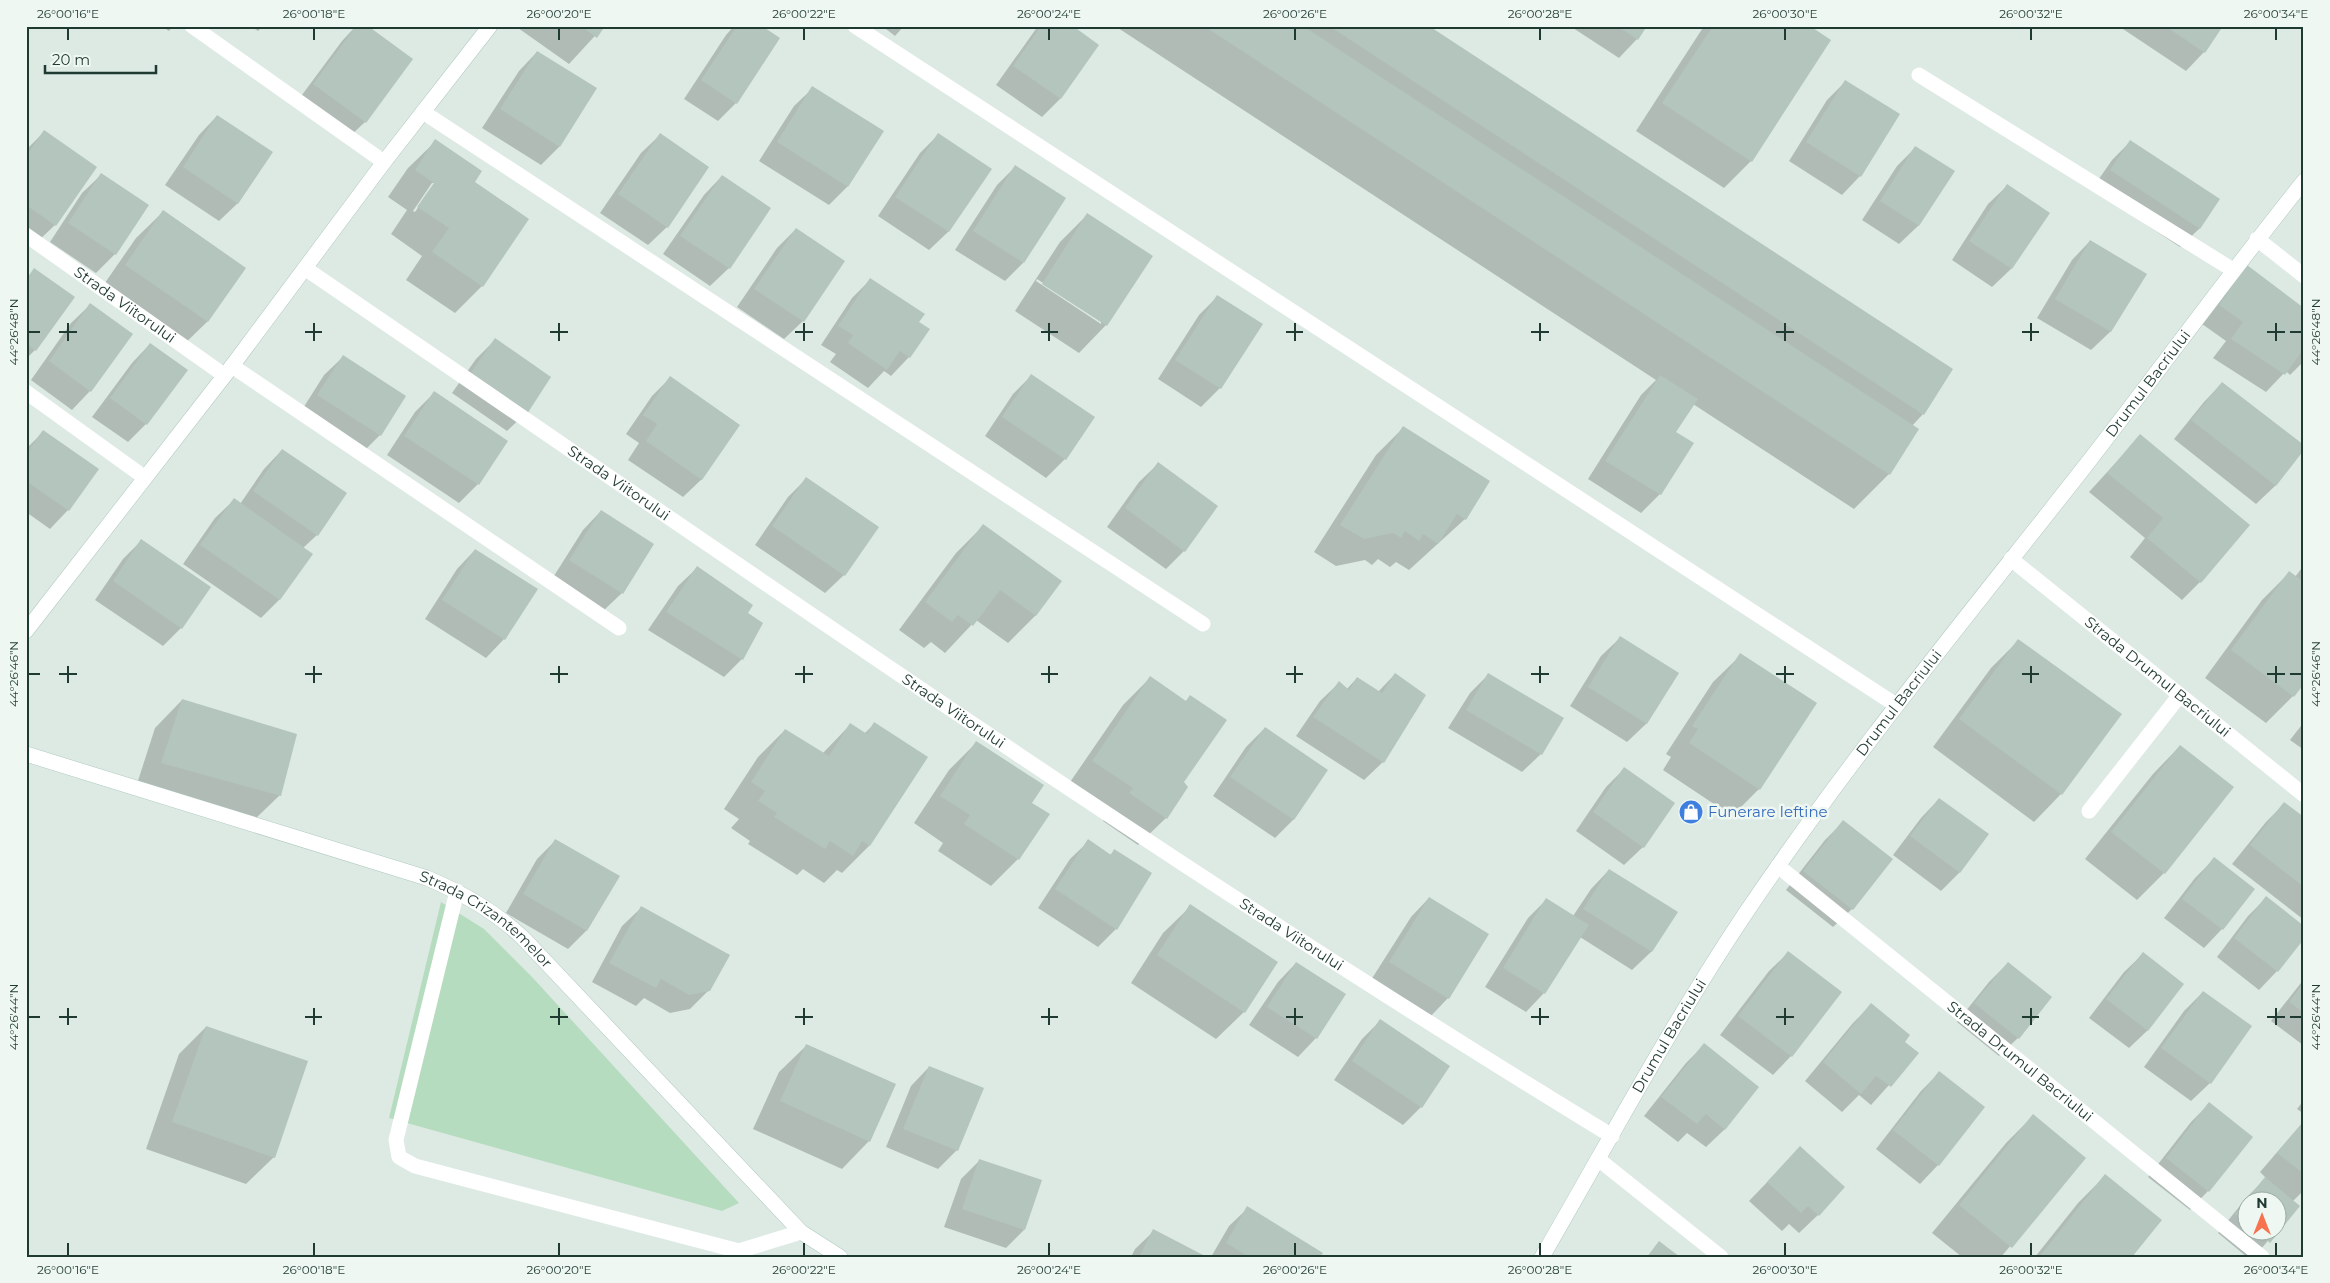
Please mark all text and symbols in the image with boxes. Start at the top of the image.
text: 26°00'16"E [37,6,99,21]
text: 26°00'18"E [283,6,345,21]
text: 26°00'20"E [527,6,591,21]
text: 26°00'22"E [772,6,836,21]
text: 26°00'24"E [1017,6,1081,21]
text: 26°00'26"E [1263,6,1327,21]
text: 26°00'28"E [1508,6,1572,21]
text: 26°00'30"E [1753,6,1817,21]
text: 26°00'32"E [1999,6,2063,21]
text: 26°00'34"E [2244,6,2308,21]
scale bar [45,42,156,74]
text: 20 m [52,50,90,69]
street label: Strada Viitorului [71,262,180,347]
text: 44°26'48"N [6,299,21,365]
text: 44°26'48"N [2308,299,2323,365]
street label: Drumul Bacriului [2101,326,2194,441]
street label: Strada Viitorului [564,441,674,525]
street label: Strada Drumul Bacriului [2081,612,2235,741]
text: 44°26'46"N [6,641,21,707]
text: 44°26'46"N [2308,641,2323,707]
street label: Drumul Bacriului [1852,646,1946,760]
street label: Strada Viitorului [899,669,1009,752]
shop icon: Funerare Ieftine [1678,799,1704,825]
place label: Funerare Ieftine [1708,802,1828,821]
street label: Strada Crizantemelor [417,866,556,972]
street label: Strada Viitorului [1236,893,1347,975]
street label: Drumul Bacriului [1628,975,1710,1096]
text: 44°26'44"N [6,984,21,1050]
text: 44°26'44"N [2308,984,2323,1050]
street label: Strada Drumul Bacriului [1944,996,2097,1126]
north arrow [2238,1190,2288,1240]
text: N [2256,1194,2268,1212]
text: 26°00'16"E [37,1262,99,1277]
text: 26°00'18"E [283,1262,345,1277]
text: 26°00'20"E [527,1262,591,1277]
text: 26°00'22"E [772,1262,836,1277]
text: 26°00'24"E [1017,1262,1081,1277]
text: 26°00'26"E [1263,1262,1327,1277]
text: 26°00'28"E [1508,1262,1572,1277]
text: 26°00'30"E [1753,1262,1817,1277]
text: 26°00'32"E [1999,1262,2063,1277]
text: 26°00'34"E [2244,1262,2308,1277]

